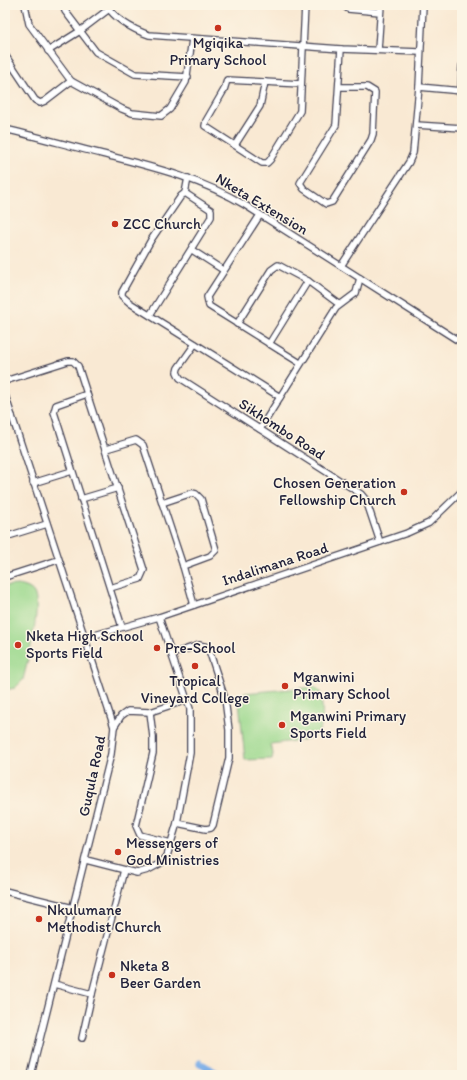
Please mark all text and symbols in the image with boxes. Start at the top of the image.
marker: Mgiqika Primary School [213,23,223,33]
place label: Mgiqika Primary School [170,34,267,69]
street label: Nketa Extension [213,169,312,239]
place label: ZCC Church [123,215,201,233]
marker: ZCC Church [110,219,120,229]
street label: Sikhombo Road [236,395,328,463]
place label: Chosen Generation Fellowship Church [273,474,397,509]
marker: Chosen Generation Fellowship Church [399,487,409,497]
street label: Indalimana Road [220,538,330,590]
place label: Nketa High School Sports Field [26,627,144,662]
place label: Pre-School [165,639,236,657]
marker: Nketa High School Sports Field [13,640,23,650]
marker: Pre-School [152,643,162,653]
marker: Tropical Vineyard College [190,661,200,671]
place label: Mganwini Primary School [293,668,391,703]
place label: Tropical Vineyard College [141,672,249,707]
marker: Mganwini Primary School [280,681,290,691]
place label: Mganwini Primary Sports Field [290,707,406,742]
marker: Mganwini Primary Sports Field [277,720,287,730]
street label: Guqula Road [75,734,109,818]
place label: Messengers of God Ministries [126,834,219,869]
marker: Messengers of God Ministries [113,847,123,857]
place label: Nkulumane Methodist Church [47,901,161,936]
marker: Nkulumane Methodist Church [34,914,44,924]
place label: Nketa 8 Beer Garden [120,957,201,992]
marker: Nketa 8 Beer Garden [107,970,117,980]

